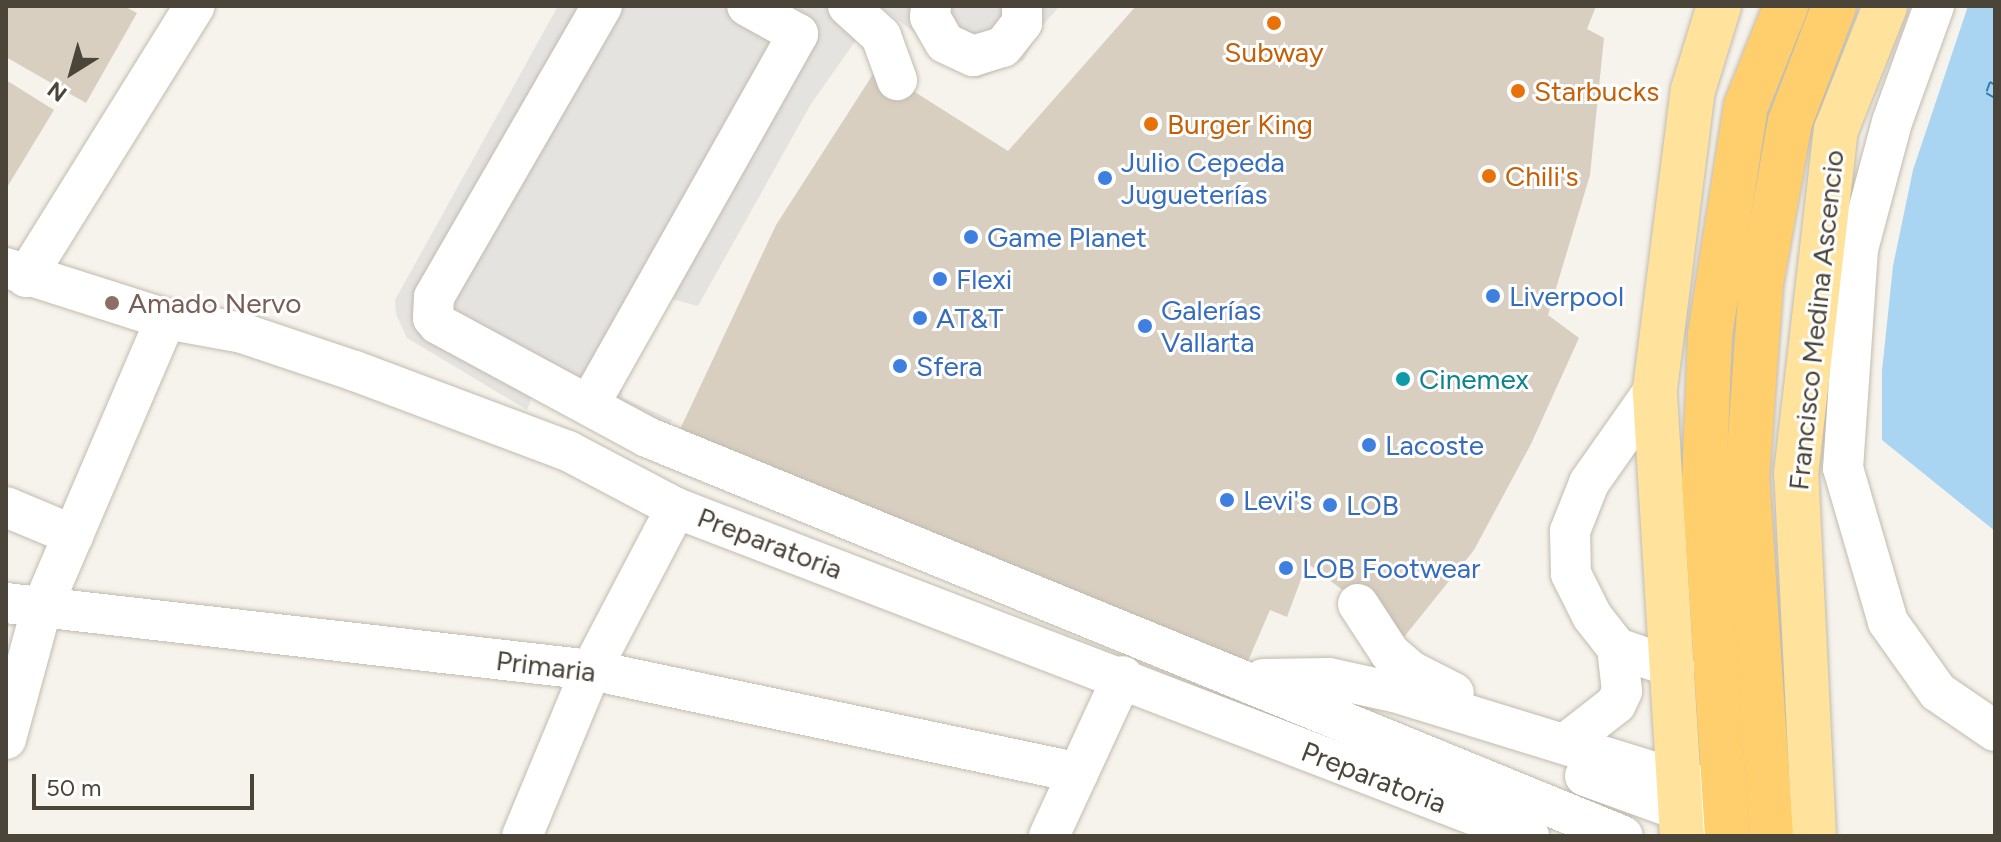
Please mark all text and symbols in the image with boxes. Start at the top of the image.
marker: Subway [1265,14,1283,32]
north arrow [32,32,112,112]
place label: Subway [1224,35,1324,69]
place label: Starbucks [1534,74,1659,108]
text: N [42,76,72,107]
marker: Starbucks [1509,82,1527,100]
place label: Burger King [1167,107,1313,141]
marker: Burger King [1142,115,1160,133]
place label: Julio Cepeda Jugueterías [1121,145,1285,211]
street label: Francisco Medina Ascencio [1781,148,1851,492]
place label: Chili's [1505,159,1579,193]
marker: Chili's [1480,167,1498,185]
marker: Julio Cepeda Jugueterías [1096,169,1114,187]
place label: Game Planet [987,220,1147,254]
marker: Game Planet [962,228,980,246]
place label: Flexi [956,262,1012,296]
marker: Flexi [931,270,949,288]
place label: Liverpool [1509,279,1624,313]
place label: Amado Nervo [128,286,302,320]
marker: Liverpool [1484,287,1502,305]
place label: Galerías Vallarta [1161,293,1261,359]
marker: Amado Nervo [103,294,121,312]
place label: AT&T [936,301,1004,335]
marker: AT&T [911,309,929,327]
marker: Galerías Vallarta [1136,317,1154,335]
place label: Sfera [916,349,982,383]
marker: Sfera [891,357,909,375]
place label: Cinemex [1419,362,1529,396]
marker: Cinemex [1394,370,1412,388]
place label: Lacoste [1385,428,1484,462]
marker: Lacoste [1360,436,1378,454]
place label: Levi's [1243,483,1312,517]
place label: LOB [1346,488,1399,522]
marker: Levi's [1218,491,1236,509]
marker: LOB [1321,496,1339,514]
street label: Preparatoria [693,500,847,586]
place label: LOB Footwear [1302,551,1481,585]
marker: LOB Footwear [1277,559,1295,577]
street label: Primaria [494,643,598,689]
street label: Preparatoria [1297,734,1451,820]
scale bar [36,758,258,808]
text: 50 m [46,773,102,802]

